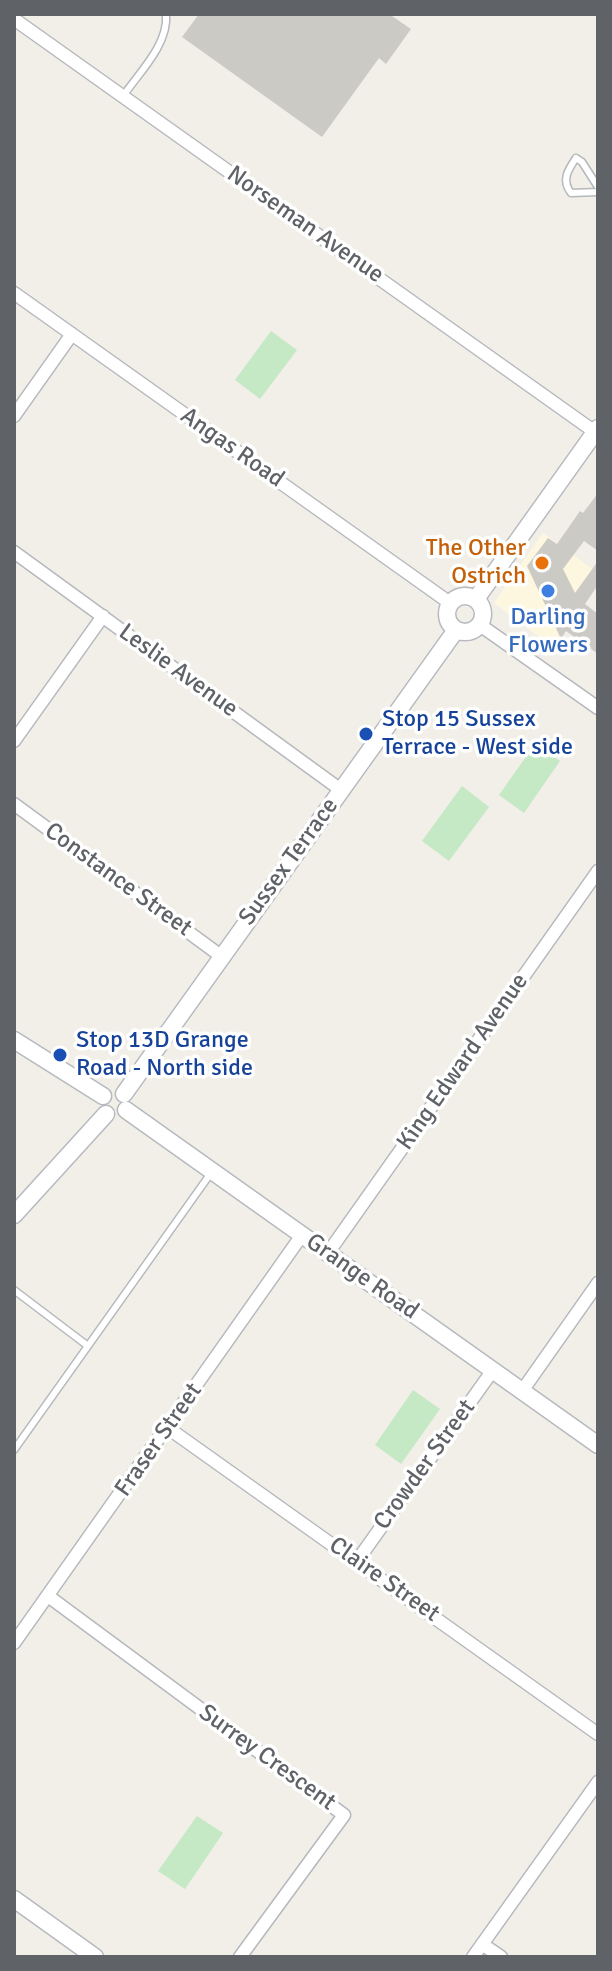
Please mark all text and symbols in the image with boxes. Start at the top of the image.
street label: Norseman Avenue [221,160,389,290]
street label: Angas Road [175,402,289,494]
place label: The Other Ostrich [426,535,526,591]
marker: The Other Ostrich [533,554,551,572]
marker: Darling Flowers [539,582,557,600]
place label: Darling Flowers [508,604,588,660]
street label: Leslie Avenue [113,618,243,724]
place label: Stop 15 Sussex Terrace - West side [382,706,573,762]
marker: Stop 15 Sussex Terrace - West side [357,725,375,743]
street label: Sussex Terrace [233,793,345,931]
street label: Constance Street [39,817,197,943]
street label: King Edward Avenue [391,968,535,1156]
place label: Stop 13D Grange Road - North side [76,1027,253,1083]
marker: Stop 13D Grange Road - North side [51,1046,69,1064]
street label: Grange Road [300,1228,424,1326]
street label: Fraser Street [109,1378,209,1502]
street label: Crowder Street [368,1394,482,1536]
street label: Claire Street [323,1531,445,1629]
street label: Surrey Crescent [193,1699,341,1817]

